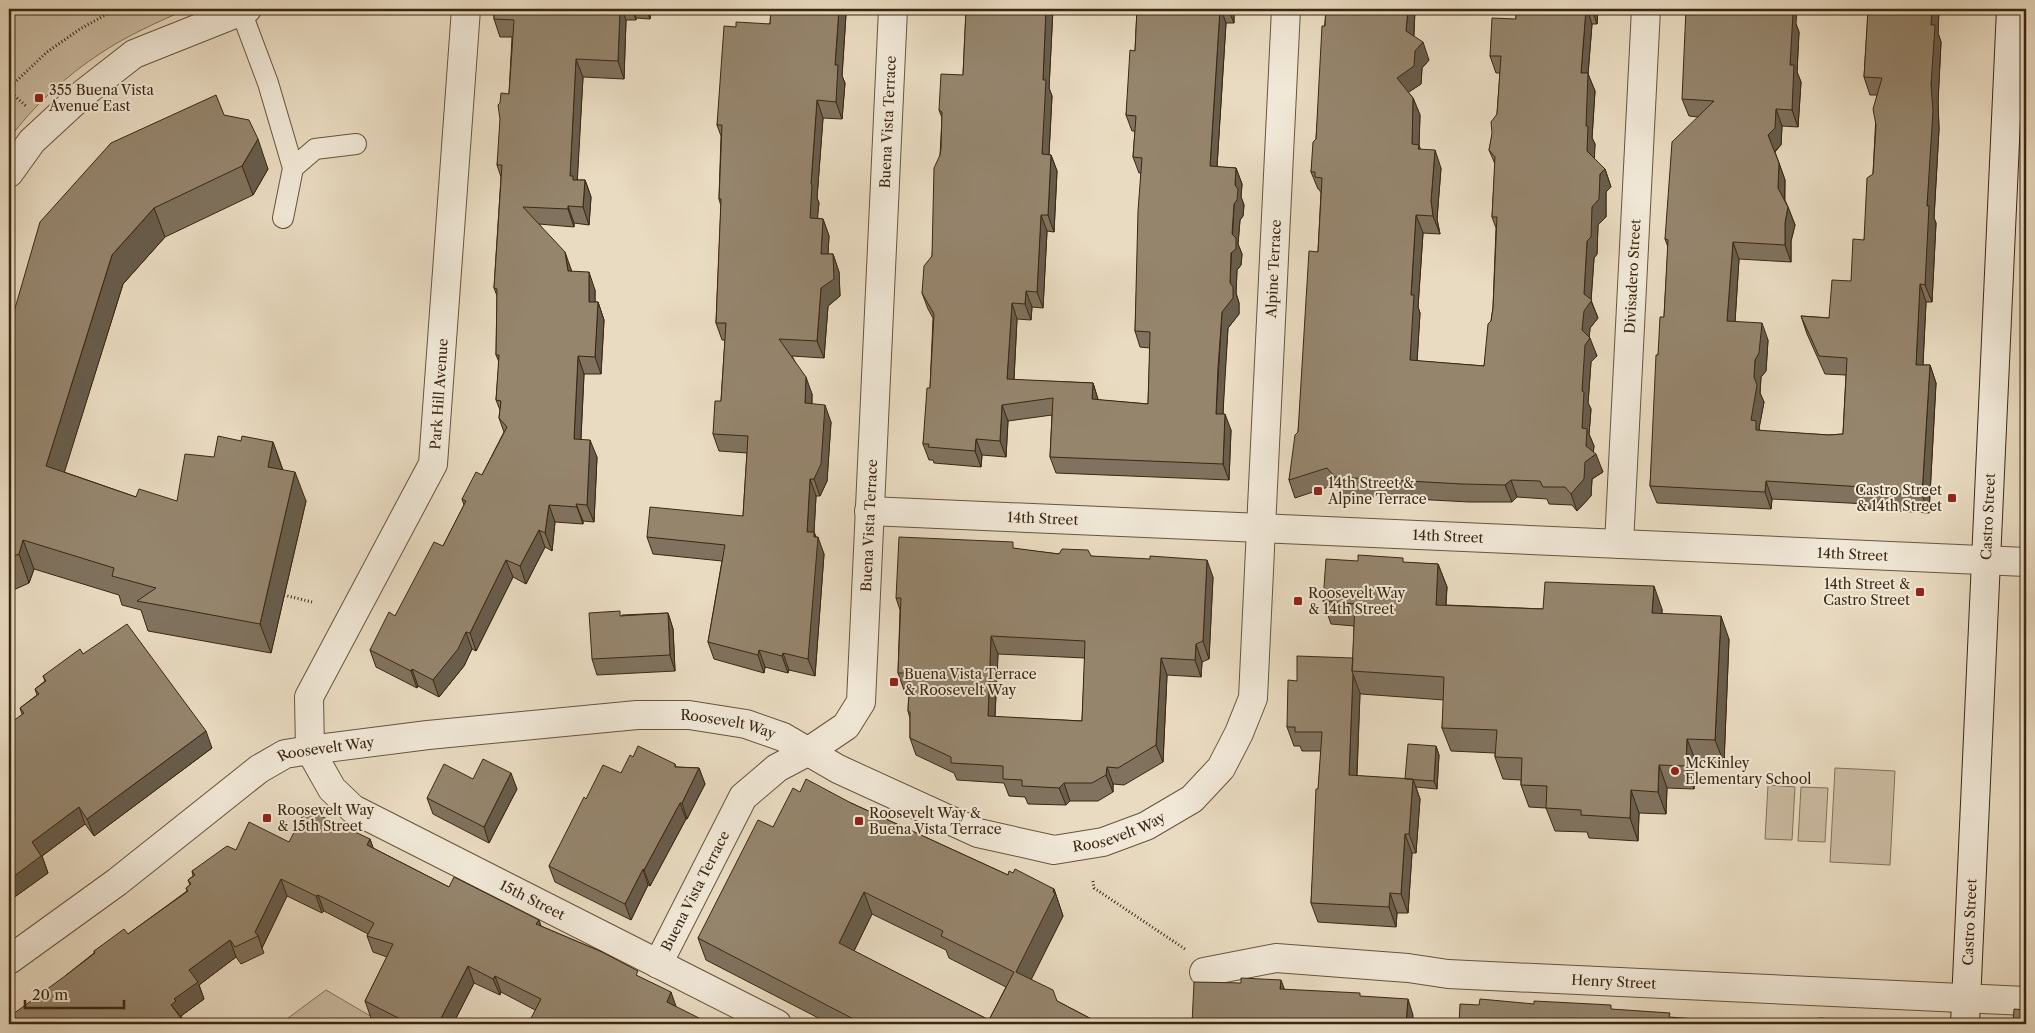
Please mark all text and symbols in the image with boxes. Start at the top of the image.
street label: Buena Vista Terrace [876,55,900,189]
place label: 355 Buena Vista Avenue East [48,81,154,115]
marker: 355 Buena Vista Avenue East [33,92,45,104]
street label: Divisadero Street [1621,218,1644,334]
street label: Alpine Terrace [1262,219,1285,319]
street label: Park Hill Avenue [426,338,452,450]
street label: Buena Vista Terrace [857,459,881,592]
street label: Castro Street [1977,473,1999,560]
place label: 14th Street & Alpine Terrace [1327,474,1427,508]
place label: Castro Street & 14th Street [1855,481,1942,515]
marker: 14th Street & Alpine Terrace [1312,485,1324,497]
marker: Castro Street & 14th Street [1946,492,1958,504]
street label: 14th Street [1007,508,1079,529]
street label: 14th Street [1412,526,1484,547]
street label: 14th Street [1817,544,1889,565]
place label: 14th Street & Castro Street [1823,575,1911,609]
place label: Roosevelt Way & 14th Street [1308,584,1405,618]
marker: 14th Street & Castro Street [1914,586,1926,598]
marker: Roosevelt Way & 14th Street [1292,595,1304,607]
place label: Buena Vista Terrace & Roosevelt Way [904,665,1037,699]
marker: Buena Vista Terrace & Roosevelt Way [888,676,900,688]
street label: Roosevelt Way [680,706,778,743]
street label: Roosevelt Way [274,733,375,765]
place label: McKinley Elementary School [1685,754,1811,788]
marker: McKinley Elementary School [1669,765,1681,777]
place label: Roosevelt Way & 15th Street [277,801,374,835]
place label: Roosevelt Way & Buena Vista Terrace [869,804,1002,838]
street label: Roosevelt Way [1071,808,1169,856]
marker: Roosevelt Way & 15th Street [261,812,273,824]
marker: Roosevelt Way & Buena Vista Terrace [853,815,865,827]
street label: Buena Vista Terrace [657,828,733,954]
street label: 15th Street [497,876,568,924]
street label: Castro Street [1959,878,1981,966]
street label: Henry Street [1571,971,1657,993]
scale bar [25,978,124,1010]
text: 20 m [32,985,68,1004]

